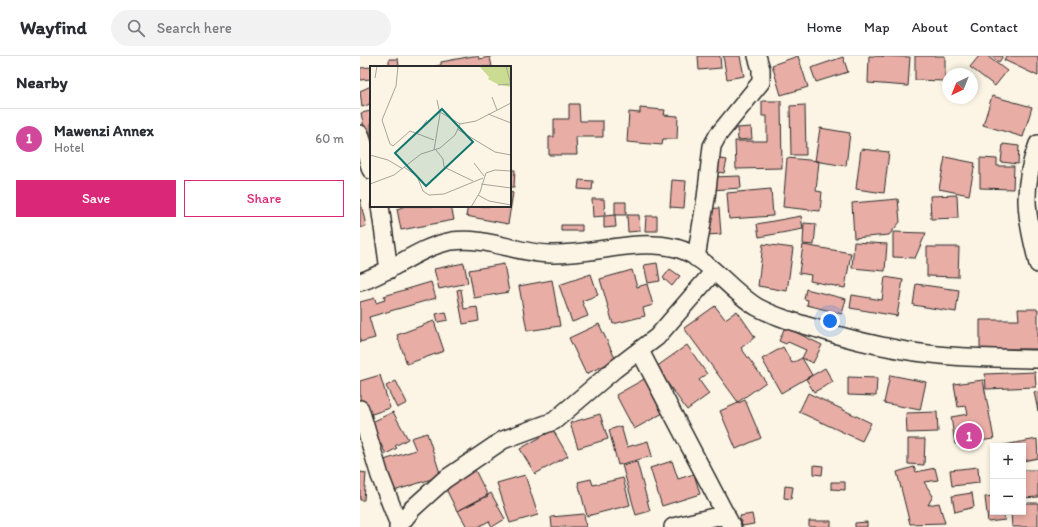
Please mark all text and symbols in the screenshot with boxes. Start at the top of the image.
search box [111,10,391,46]
text: Wayfind [20,16,87,39]
icon: search [125,17,147,39]
text: Search here [157,19,232,37]
text: Home [807,19,842,36]
text: Map [864,19,890,36]
text: About [912,19,948,36]
text: Contact [970,19,1018,36]
inset map [370,66,511,207]
north arrow [942,68,978,104]
text: Nearby [16,72,68,92]
text: Mawenzi Annex [54,122,154,140]
text: 1 [26,131,32,146]
text: 60 m [315,131,344,146]
text: Hotel [54,140,84,155]
button: Save [16,180,176,217]
button: Share [184,180,344,217]
your location [820,311,840,331]
pin: 1 [956,421,982,451]
map controls [990,443,1026,515]
button: + [990,443,1026,479]
button: − [990,479,1026,515]

